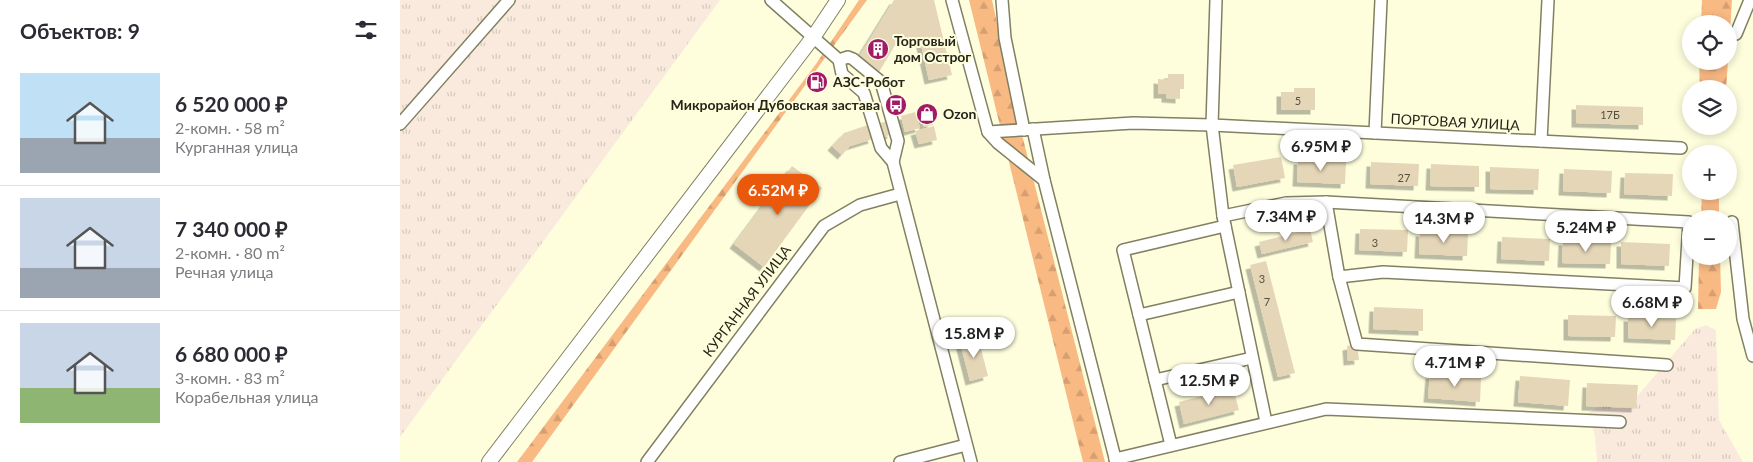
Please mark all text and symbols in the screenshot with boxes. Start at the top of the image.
map controls [1682,15,1737,265]
button: locate [1682,15,1737,70]
icon: filters [352,16,380,44]
text: Объектов: 9 [20,18,140,43]
place label: Торговый дом Острог [894,32,971,65]
building icon: Торговый дом Острог [866,37,890,61]
fuel station icon: АЗС-Робот [805,70,829,94]
place label: АЗС-Робот [832,73,906,90]
button: layers [1682,80,1737,135]
text: 6 520 000 ₽ [175,91,288,116]
icon: home [60,93,120,153]
bus stop icon: Микрорайон Дубовская застава [884,93,908,117]
house number: 5 [1295,94,1301,107]
place label: Микрорайон Дубовская застава [671,96,880,113]
shop icon: Ozon [915,102,939,126]
place label: Ozon [943,105,977,122]
house number: 17Б [1600,108,1620,121]
street label: ПОРТОВАЯ УЛИЦА [1390,110,1521,133]
text: 2-комн. · 58 m² [175,118,285,137]
pin: 6.95M ₽ [1275,130,1367,172]
text: 6.95M ₽ [1291,136,1351,155]
text: Курганная улица [175,137,298,156]
button: + [1682,145,1737,200]
house number: 27 [1398,171,1410,184]
pin: 6.52M ₽ [732,174,824,216]
text: 6.52M ₽ [748,180,808,199]
pin: 7.34M ₽ [1240,200,1332,242]
pin: 14.3M ₽ [1398,202,1490,244]
text: 7.34M ₽ [1256,206,1316,225]
text: 14.3M ₽ [1414,208,1474,227]
pin: 5.24M ₽ [1540,210,1632,253]
button: − [1682,210,1737,265]
text: 7 340 000 ₽ [175,216,288,241]
text: 5.24M ₽ [1556,217,1616,236]
icon: home [60,218,120,278]
house number: 3 [1372,236,1378,249]
street label: КУРГАННАЯ УЛИЦА [699,241,794,360]
text: 2-комн. · 80 m² [175,243,285,262]
text: Речная улица [175,262,274,281]
house number: 3 [1259,272,1265,285]
pin: 6.68M ₽ [1606,286,1698,328]
text: 6.68M ₽ [1622,292,1682,311]
house number: 7 [1264,295,1270,308]
pin: 15.8M ₽ [928,316,1020,359]
text: 15.8M ₽ [944,323,1004,342]
text: 6 680 000 ₽ [175,341,288,366]
icon: home [60,343,120,403]
pin: 4.71M ₽ [1409,346,1501,388]
text: 4.71M ₽ [1425,352,1485,371]
pin: 12.5M ₽ [1163,364,1255,406]
text: 3-комн. · 83 m² [175,368,285,387]
text: 12.5M ₽ [1179,370,1239,389]
text: Корабельная улица [175,387,319,406]

